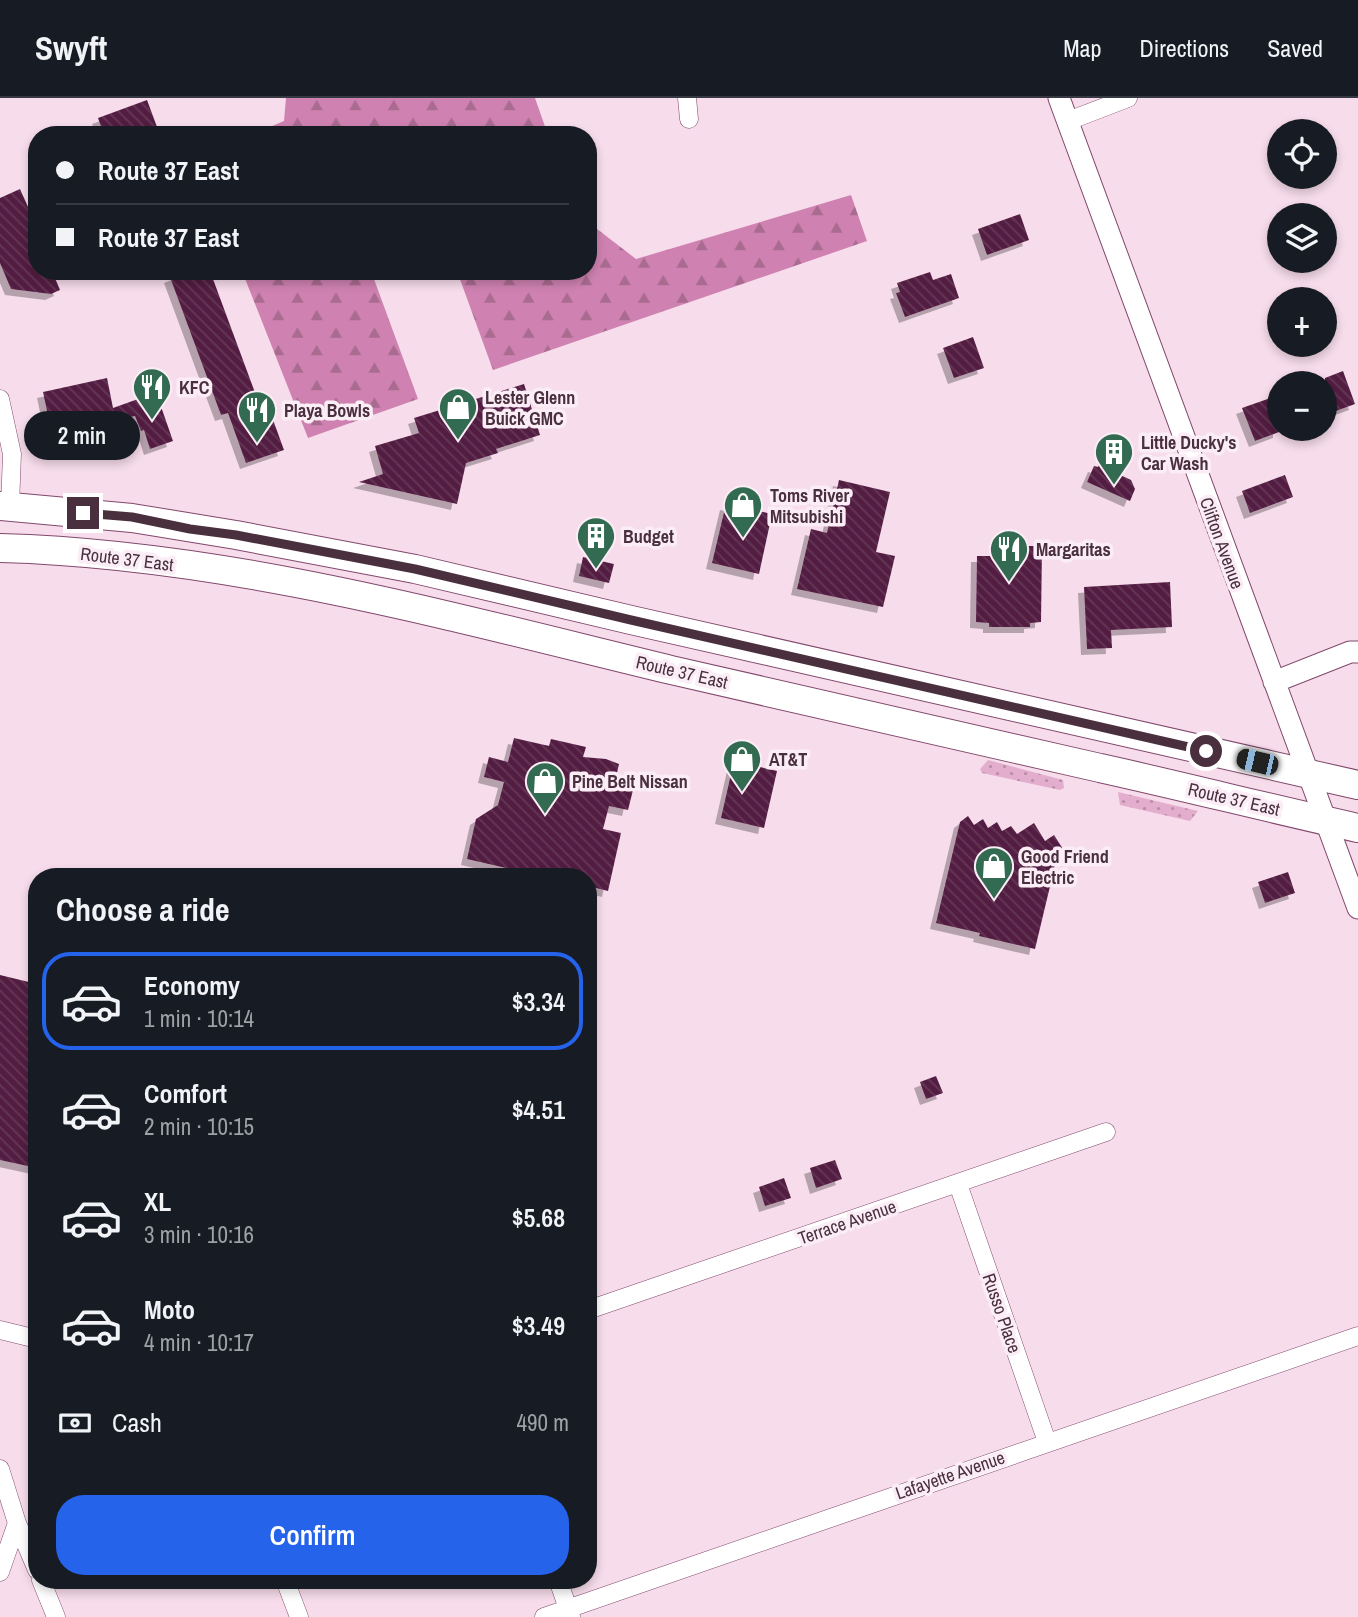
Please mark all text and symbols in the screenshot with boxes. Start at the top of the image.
text: Swyft [35,26,107,70]
text: Map [1063,32,1101,64]
text: Directions [1139,32,1229,64]
text: Saved [1267,32,1323,64]
map controls [1267,119,1337,441]
button: locate [1267,119,1337,189]
text: Route 37 East [98,153,239,188]
button: layers [1267,203,1337,273]
text: Route 37 East [98,220,239,255]
button: + [1267,287,1337,357]
restaurant icon: KFC [131,366,173,421]
button: − [1267,371,1337,441]
place label: KFC [179,375,210,400]
place label: Lester Glenn Buick GMC [485,385,575,431]
shop icon: Lester Glenn Buick GMC [437,386,479,441]
restaurant icon: Playa Bowls [236,389,278,444]
place label: Playa Bowls [284,398,370,423]
callout: 2 min [25,412,141,460]
text: 2 min [58,420,106,451]
place label: Little Ducky's Car Wash [1141,430,1236,476]
building icon: Little Ducky's Car Wash [1093,431,1135,486]
place label: Toms River Mitsubishi [770,483,850,529]
shop icon: Toms River Mitsubishi [722,484,764,539]
street label: Clifton Avenue [1194,494,1250,592]
route end [67,497,99,529]
building icon: Budget [575,515,617,570]
place label: Budget [623,524,674,549]
restaurant icon: Margaritas [988,528,1030,583]
place label: Margaritas [1036,537,1111,562]
street label: Route 37 East [79,541,175,577]
street label: Route 37 East [634,649,730,695]
route start [1190,735,1222,767]
shop icon: AT&T [721,738,763,793]
place label: AT&T [769,747,807,772]
car [1235,747,1280,777]
shop icon: Pine Belt Nissan [524,760,566,815]
place label: Pine Belt Nissan [572,769,688,794]
street label: Route 37 East [1186,776,1282,822]
place label: Good Friend Electric [1021,844,1109,890]
shop icon: Good Friend Electric [973,845,1015,900]
text: Choose a ride [56,888,230,931]
text: Economy [144,968,240,1003]
icon: car [60,970,123,1033]
text: $3.34 [512,984,565,1019]
text: 1 min · 10:14 [144,1003,254,1034]
text: Comfort [144,1076,227,1111]
icon: car [60,1078,123,1141]
text: $4.51 [512,1092,565,1127]
text: 2 min · 10:15 [144,1111,254,1142]
text: XL [144,1184,171,1219]
icon: car [60,1186,123,1249]
street label: Terrace Avenue [795,1194,899,1250]
text: $5.68 [512,1200,565,1235]
text: 3 min · 10:16 [144,1219,254,1250]
street label: Russo Place [977,1270,1027,1356]
text: Moto [144,1292,195,1327]
icon: car [60,1294,123,1357]
text: $3.49 [512,1308,565,1343]
text: 4 min · 10:17 [144,1327,254,1358]
icon: cash [56,1404,94,1442]
text: Cash [112,1405,162,1440]
text: 490 m [517,1407,569,1438]
street label: Lafayette Avenue [892,1445,1008,1505]
button: Confirm [56,1495,569,1575]

